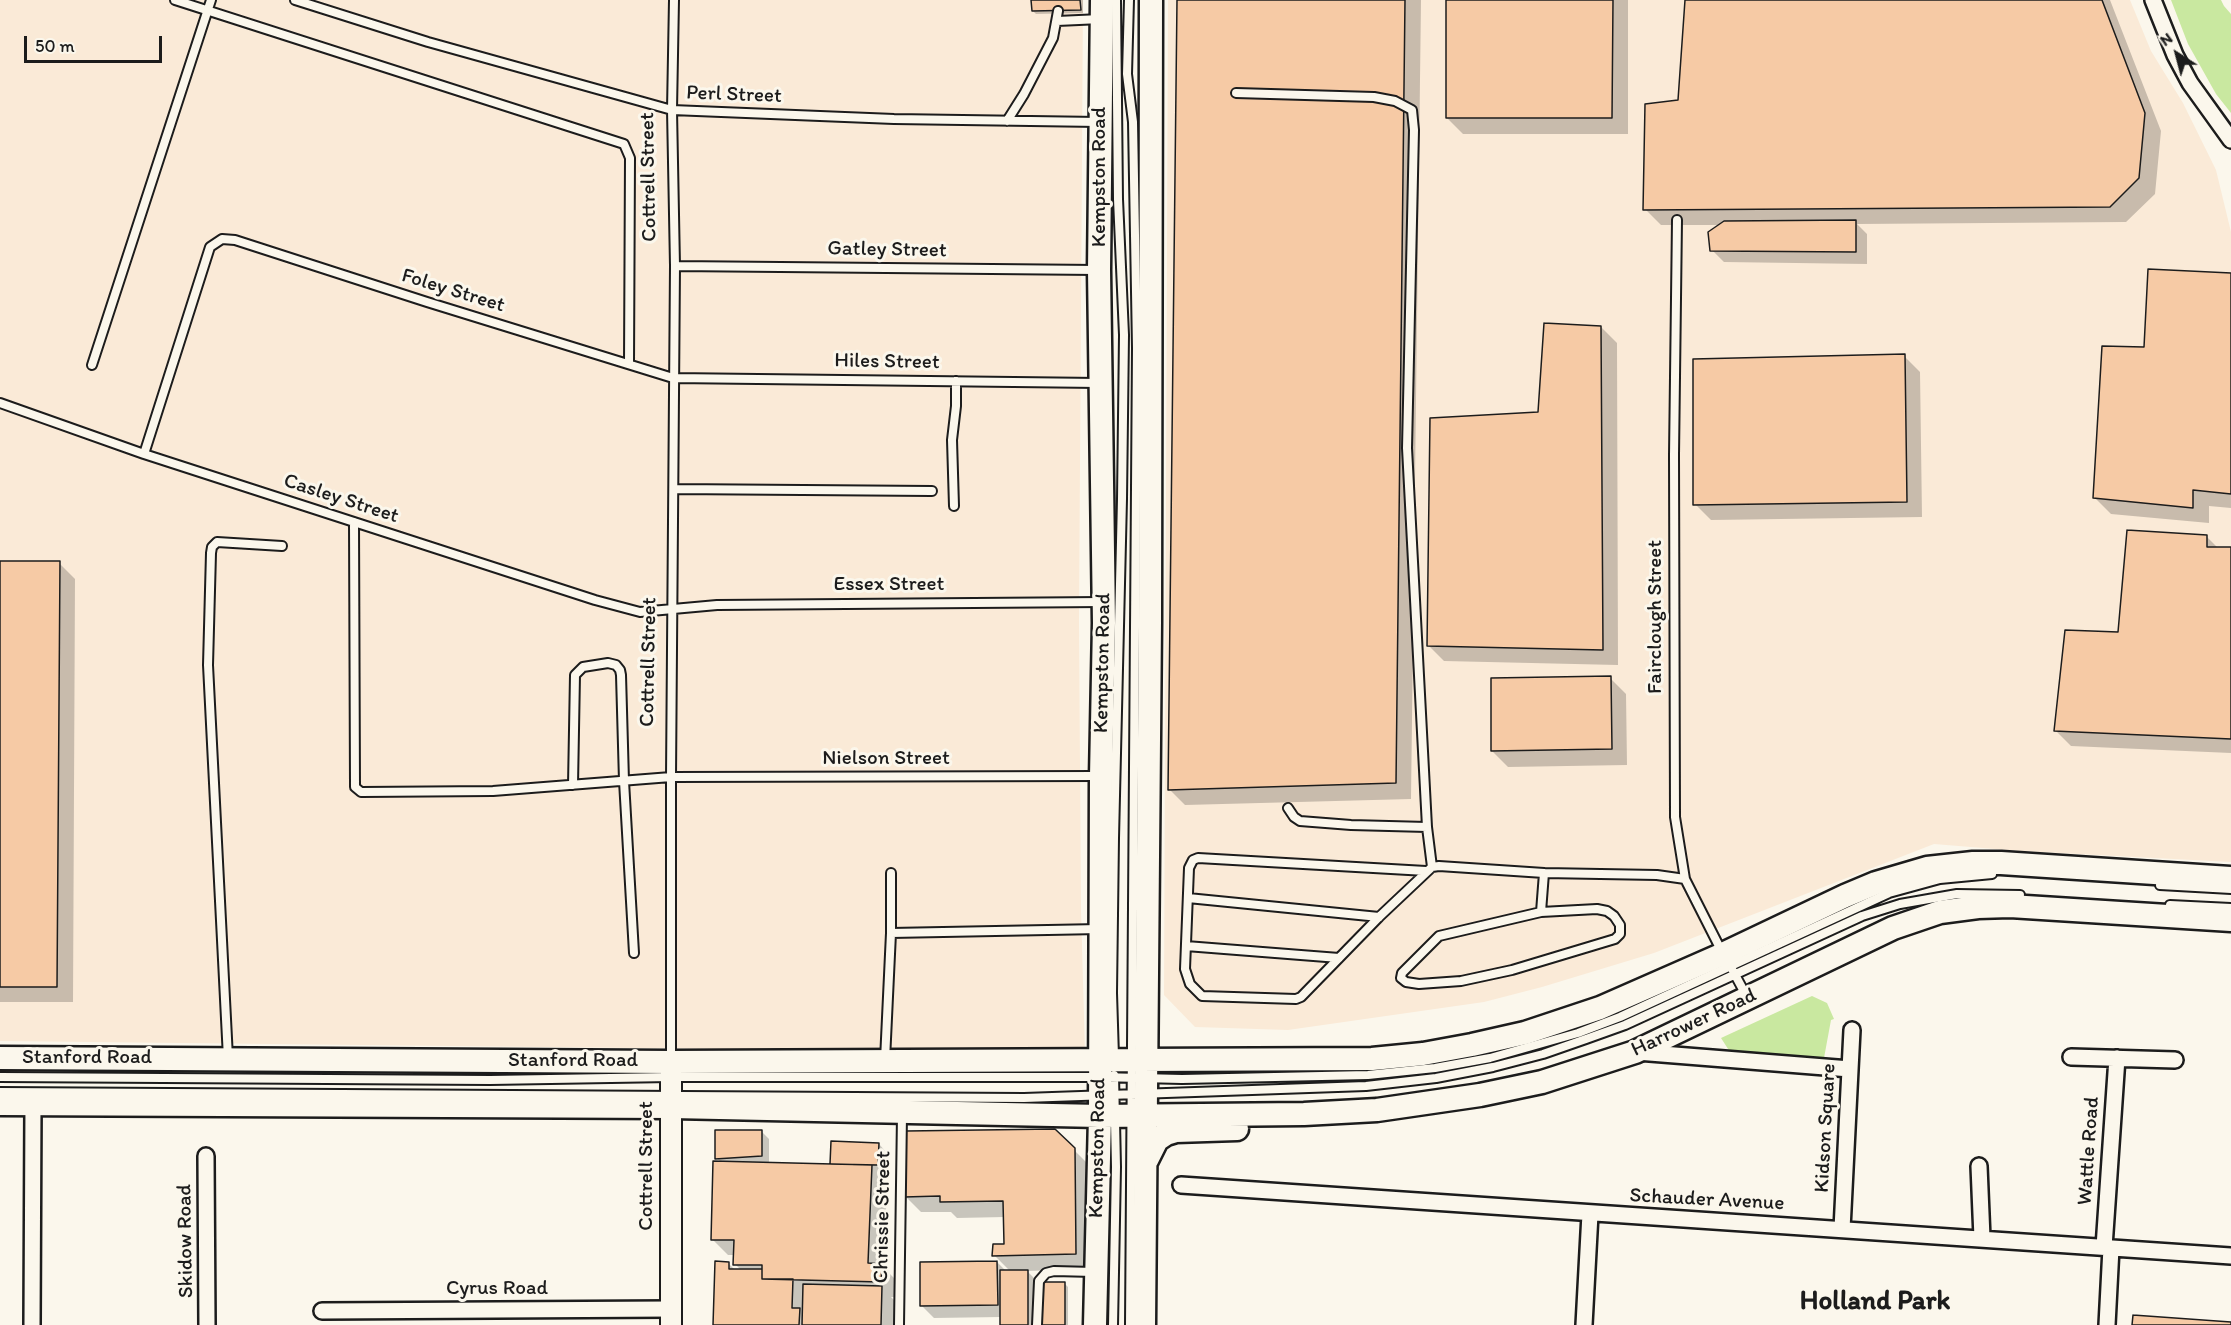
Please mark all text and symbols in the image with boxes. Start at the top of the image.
scale bar [27,24,165,62]
north arrow [2147,24,2207,84]
text: N [2156,28,2176,50]
text: 50 m [35,35,75,57]
street label: Perl Street [686,81,782,109]
street label: Kempston Road [1087,107,1113,247]
street label: Cottrell Street [635,112,663,242]
street label: Gatley Street [827,236,947,264]
street label: Foley Street [398,263,508,319]
street label: Hiles Street [834,348,940,376]
street label: Casley Street [280,468,402,530]
street label: Fairclough Street [1643,540,1669,694]
street label: Essex Street [834,572,944,598]
street label: Kempston Road [1089,593,1117,733]
street label: Cottrell Street [635,597,663,727]
street label: Nielson Street [822,746,950,772]
street label: Harrower Road [1627,983,1761,1063]
street label: Stanford Road [22,1045,152,1071]
street label: Stanford Road [508,1048,638,1074]
street label: Kidson Square [1810,1063,1842,1193]
street label: Kempston Road [1084,1078,1112,1218]
street label: Wattle Road [2073,1096,2105,1206]
street label: Cottrell Street [634,1101,660,1231]
street label: Chrissie Street [869,1150,897,1284]
street label: Schauder Avenue [1629,1183,1785,1217]
street label: Skidow Road [172,1184,200,1298]
street label: Cyrus Road [446,1276,548,1302]
district label: Holland Park [1800,1286,1950,1318]

